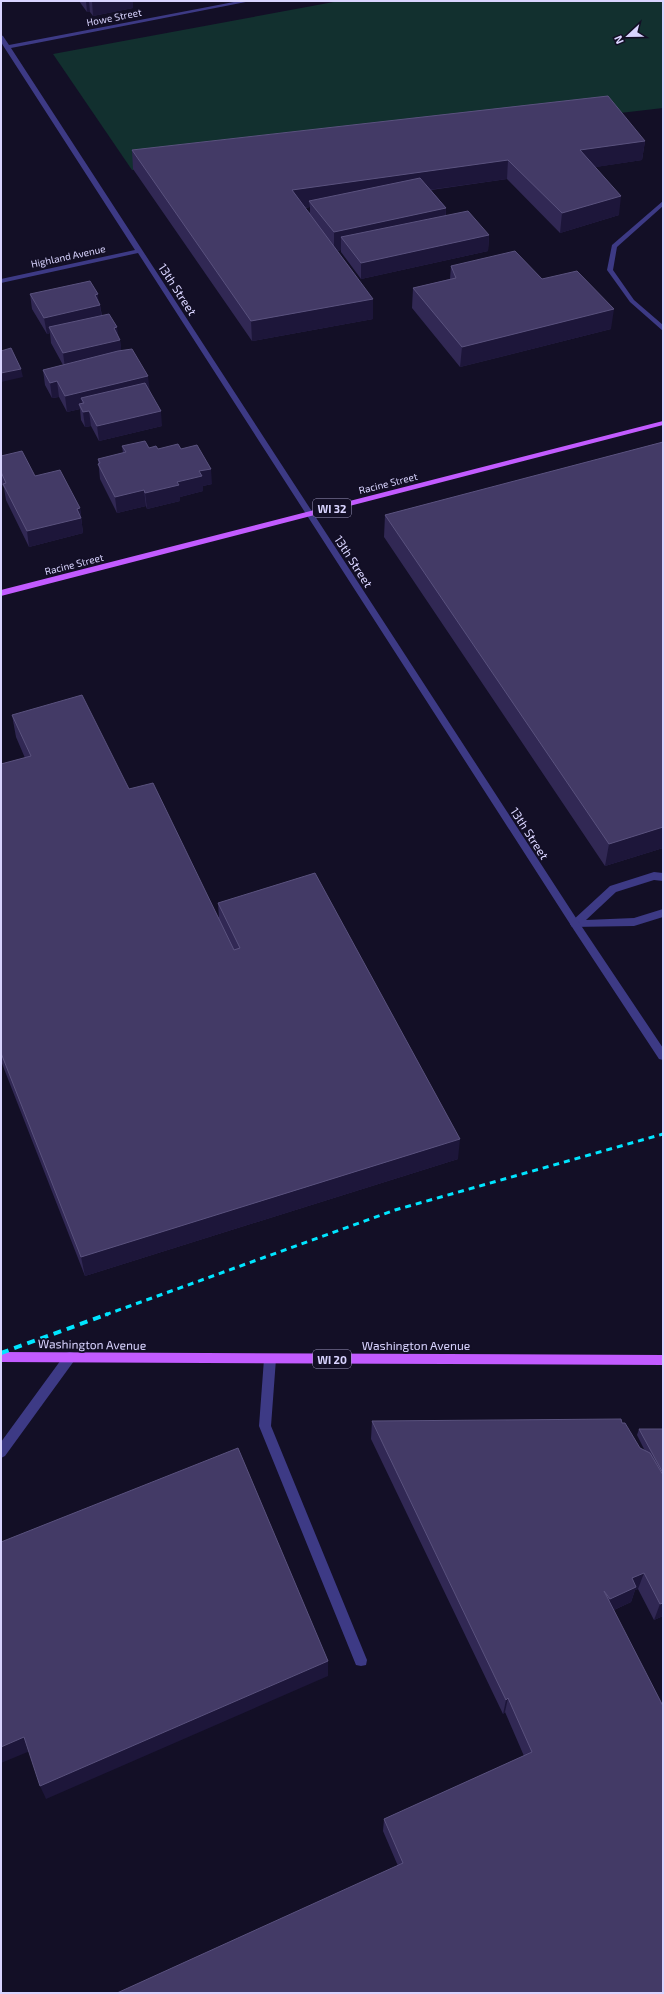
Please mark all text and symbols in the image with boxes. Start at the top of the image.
street label: Howe Street [85,6,143,28]
north arrow [608,16,648,56]
text: N [611,34,626,46]
street label: Highland Avenue [30,242,106,270]
street label: 13th Street [156,260,200,318]
street label: Racine Street [357,470,419,496]
road number: WI 32 [313,499,351,517]
street label: 13th Street [332,532,376,590]
street label: Racine Street [43,551,105,577]
street label: 13th Street [508,804,552,862]
street label: Washington Avenue [38,1336,146,1352]
street label: Washington Avenue [362,1338,470,1352]
road number: WI 20 [313,1350,351,1368]

